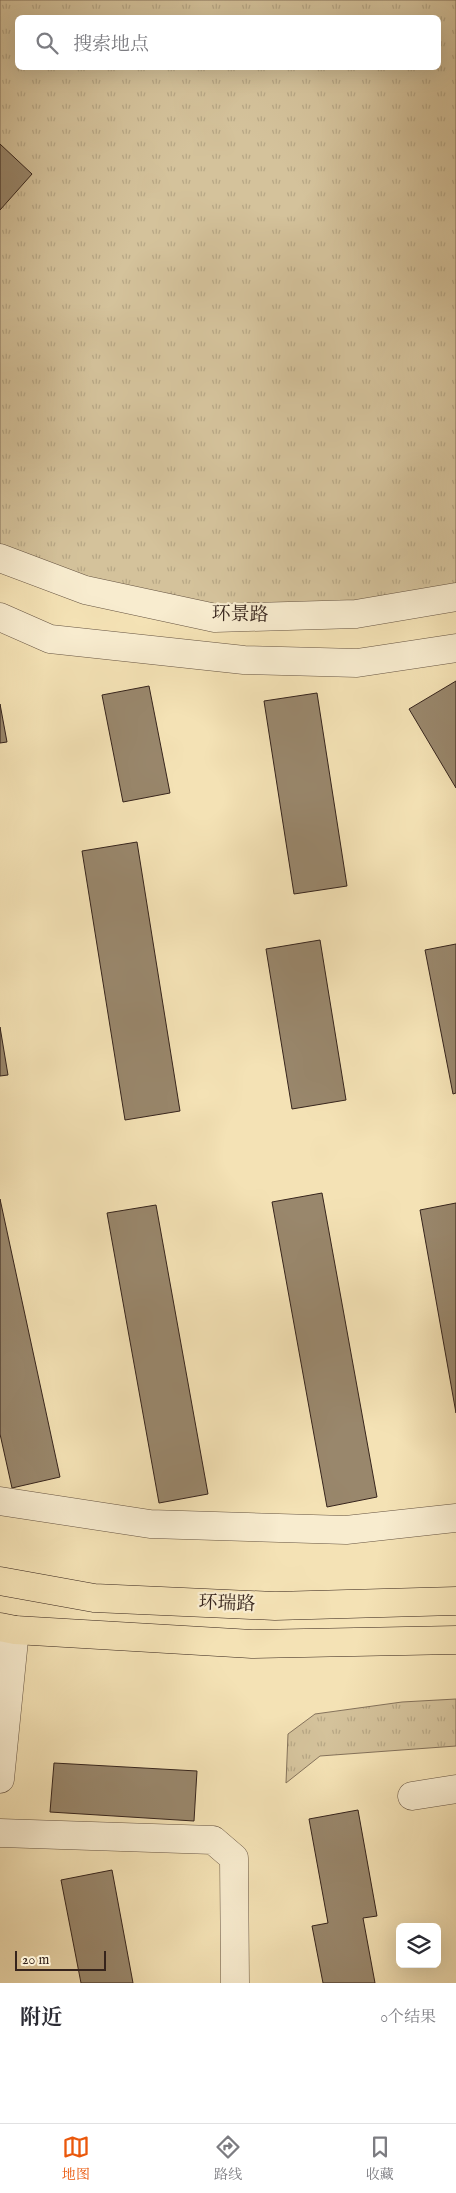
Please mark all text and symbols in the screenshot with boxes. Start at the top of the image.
search box [15,15,441,70]
icon: search [33,29,61,57]
text: 搜索地点 [73,33,149,57]
street label: 环景路 [211,603,269,627]
street label: 环瑞路 [198,1591,256,1617]
map controls [396,1923,441,1968]
button: layers [396,1923,441,1968]
scale bar [15,1948,106,1971]
text: 20 m [22,1951,49,1969]
text: 附近 [20,2005,62,2032]
text: 0个结果 [380,2008,436,2028]
tab: 地图 [62,2133,90,2184]
tab: 路线 [214,2133,242,2184]
tab: 收藏 [366,2133,394,2184]

